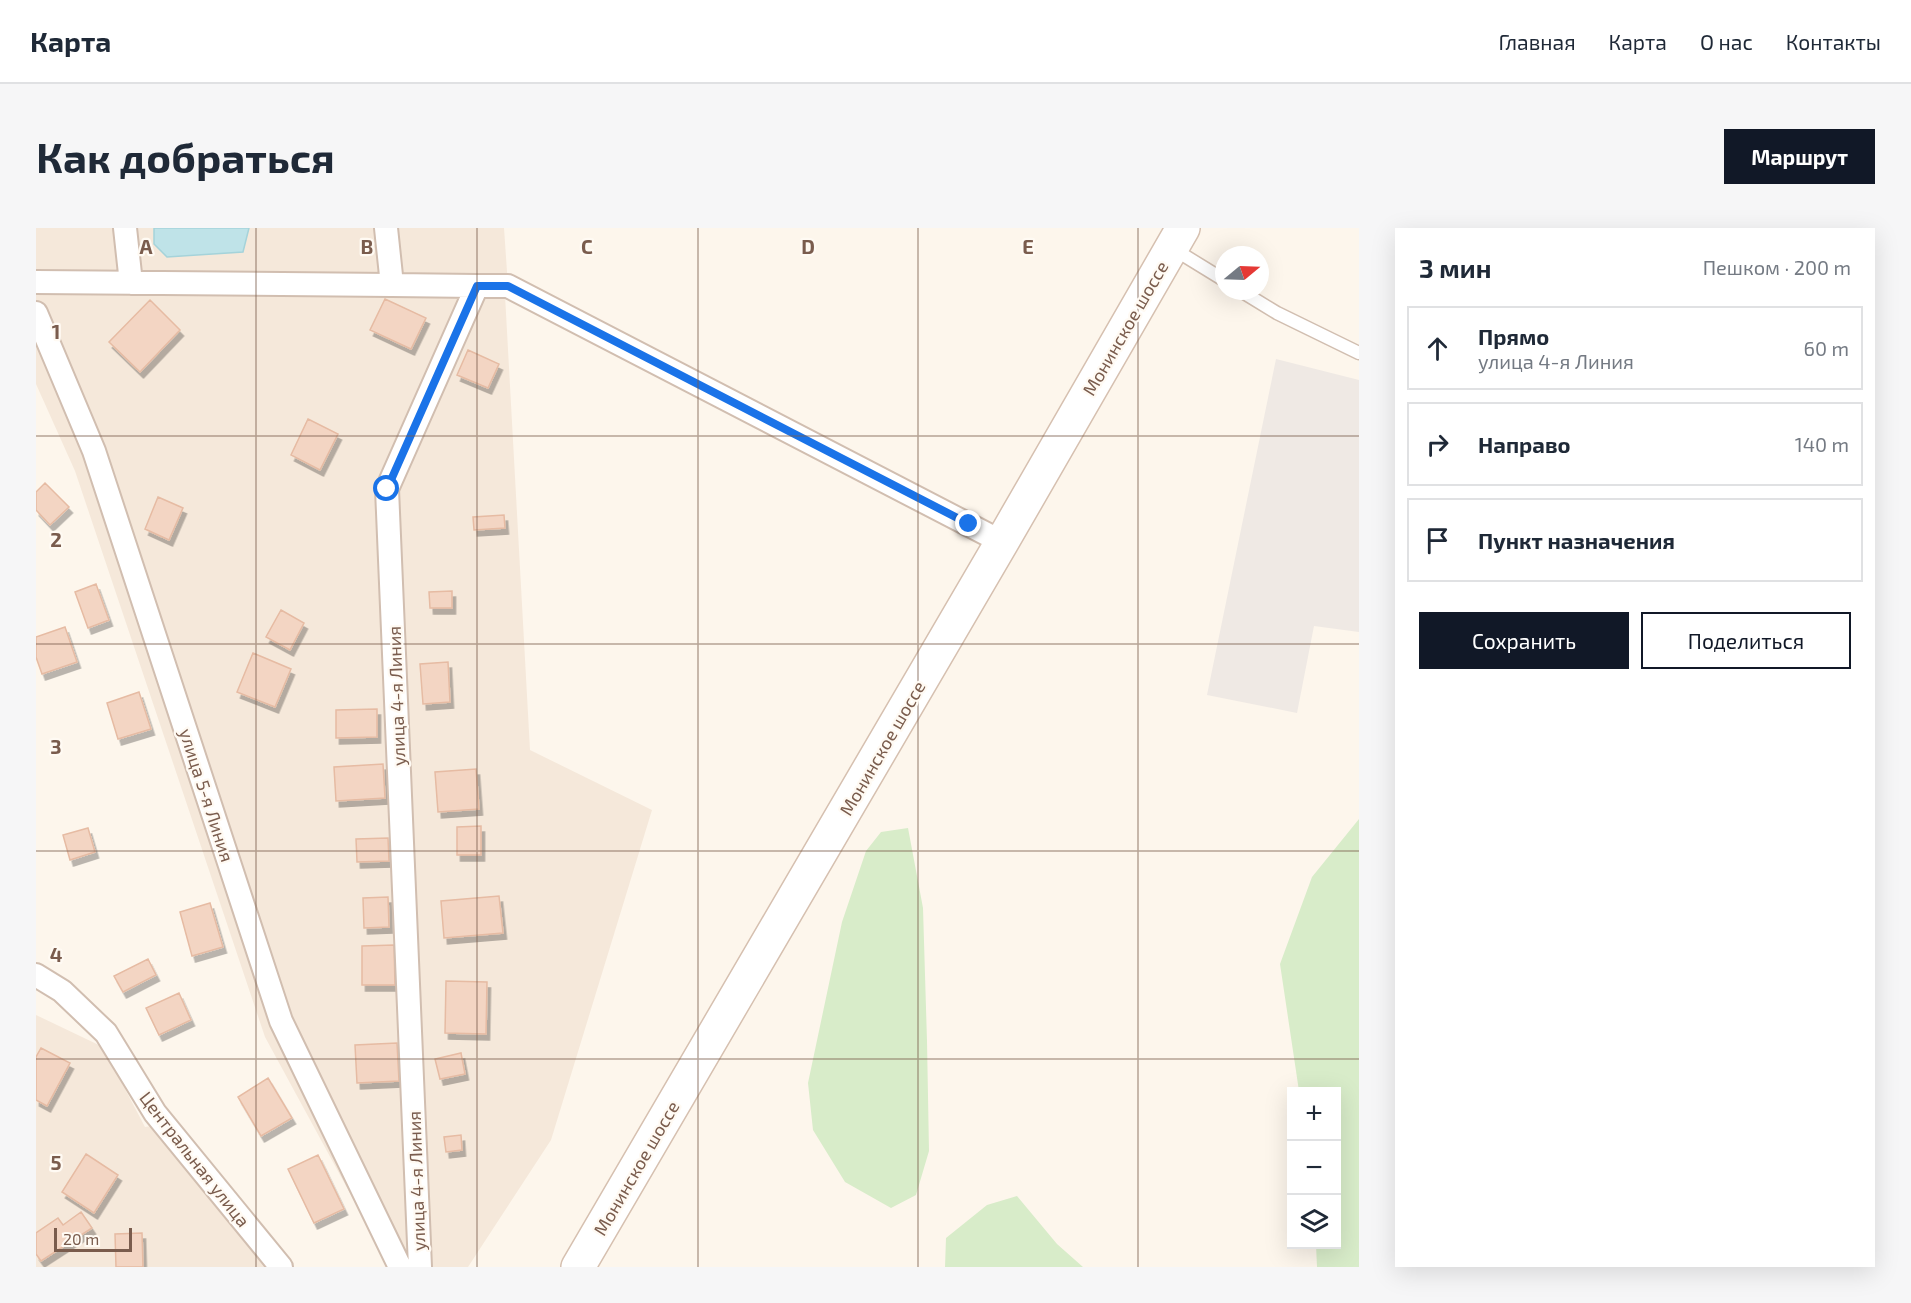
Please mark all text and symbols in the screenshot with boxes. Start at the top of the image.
text: Карта [30,24,111,58]
text: Главная [1499,29,1576,54]
text: Карта [1609,29,1667,54]
text: О нас [1700,29,1753,54]
text: Контакты [1786,29,1881,54]
button: Маршрут [1724,129,1875,184]
text: Как добраться [36,131,335,181]
text: A [139,234,153,258]
text: B [361,234,373,258]
text: C [581,234,593,258]
text: D [801,234,815,258]
text: E [1022,234,1034,258]
north arrow [1215,246,1269,300]
text: 3 мин [1419,252,1491,283]
text: Пешком · 200 m [1703,255,1851,279]
street label: Монинское шоссе [1077,257,1173,399]
text: 1 [52,319,60,343]
text: Прямо [1478,323,1549,349]
icon: ahead [1421,332,1454,365]
text: 60 m [1804,336,1849,360]
text: улица 4-я Линия [1478,349,1634,373]
icon: right [1421,428,1454,461]
text: Направо [1478,431,1571,457]
text: 140 m [1795,432,1849,456]
route start [373,475,399,501]
route end [955,510,981,536]
icon: arrive [1421,524,1454,557]
text: 2 [50,527,62,551]
text: Пункт назначения [1478,527,1675,553]
button: Сохранить [1419,612,1629,669]
button: Поделиться [1641,612,1851,669]
street label: улица 4-я Линия [383,625,409,767]
street label: Монинское шоссе [834,677,930,819]
street label: улица 5-я Линия [175,726,239,864]
text: 3 [50,734,62,758]
text: 4 [50,942,63,966]
street label: Центральная улица [135,1087,255,1231]
map controls [1287,1087,1341,1249]
button: + [1287,1087,1341,1141]
street label: Монинское шоссе [588,1097,684,1239]
street label: улица 4-я Линия [403,1110,429,1252]
button: − [1287,1141,1341,1195]
text: 5 [50,1150,62,1174]
button: layers [1287,1195,1341,1249]
scale bar [54,1225,132,1252]
text: 20 m [63,1229,99,1248]

